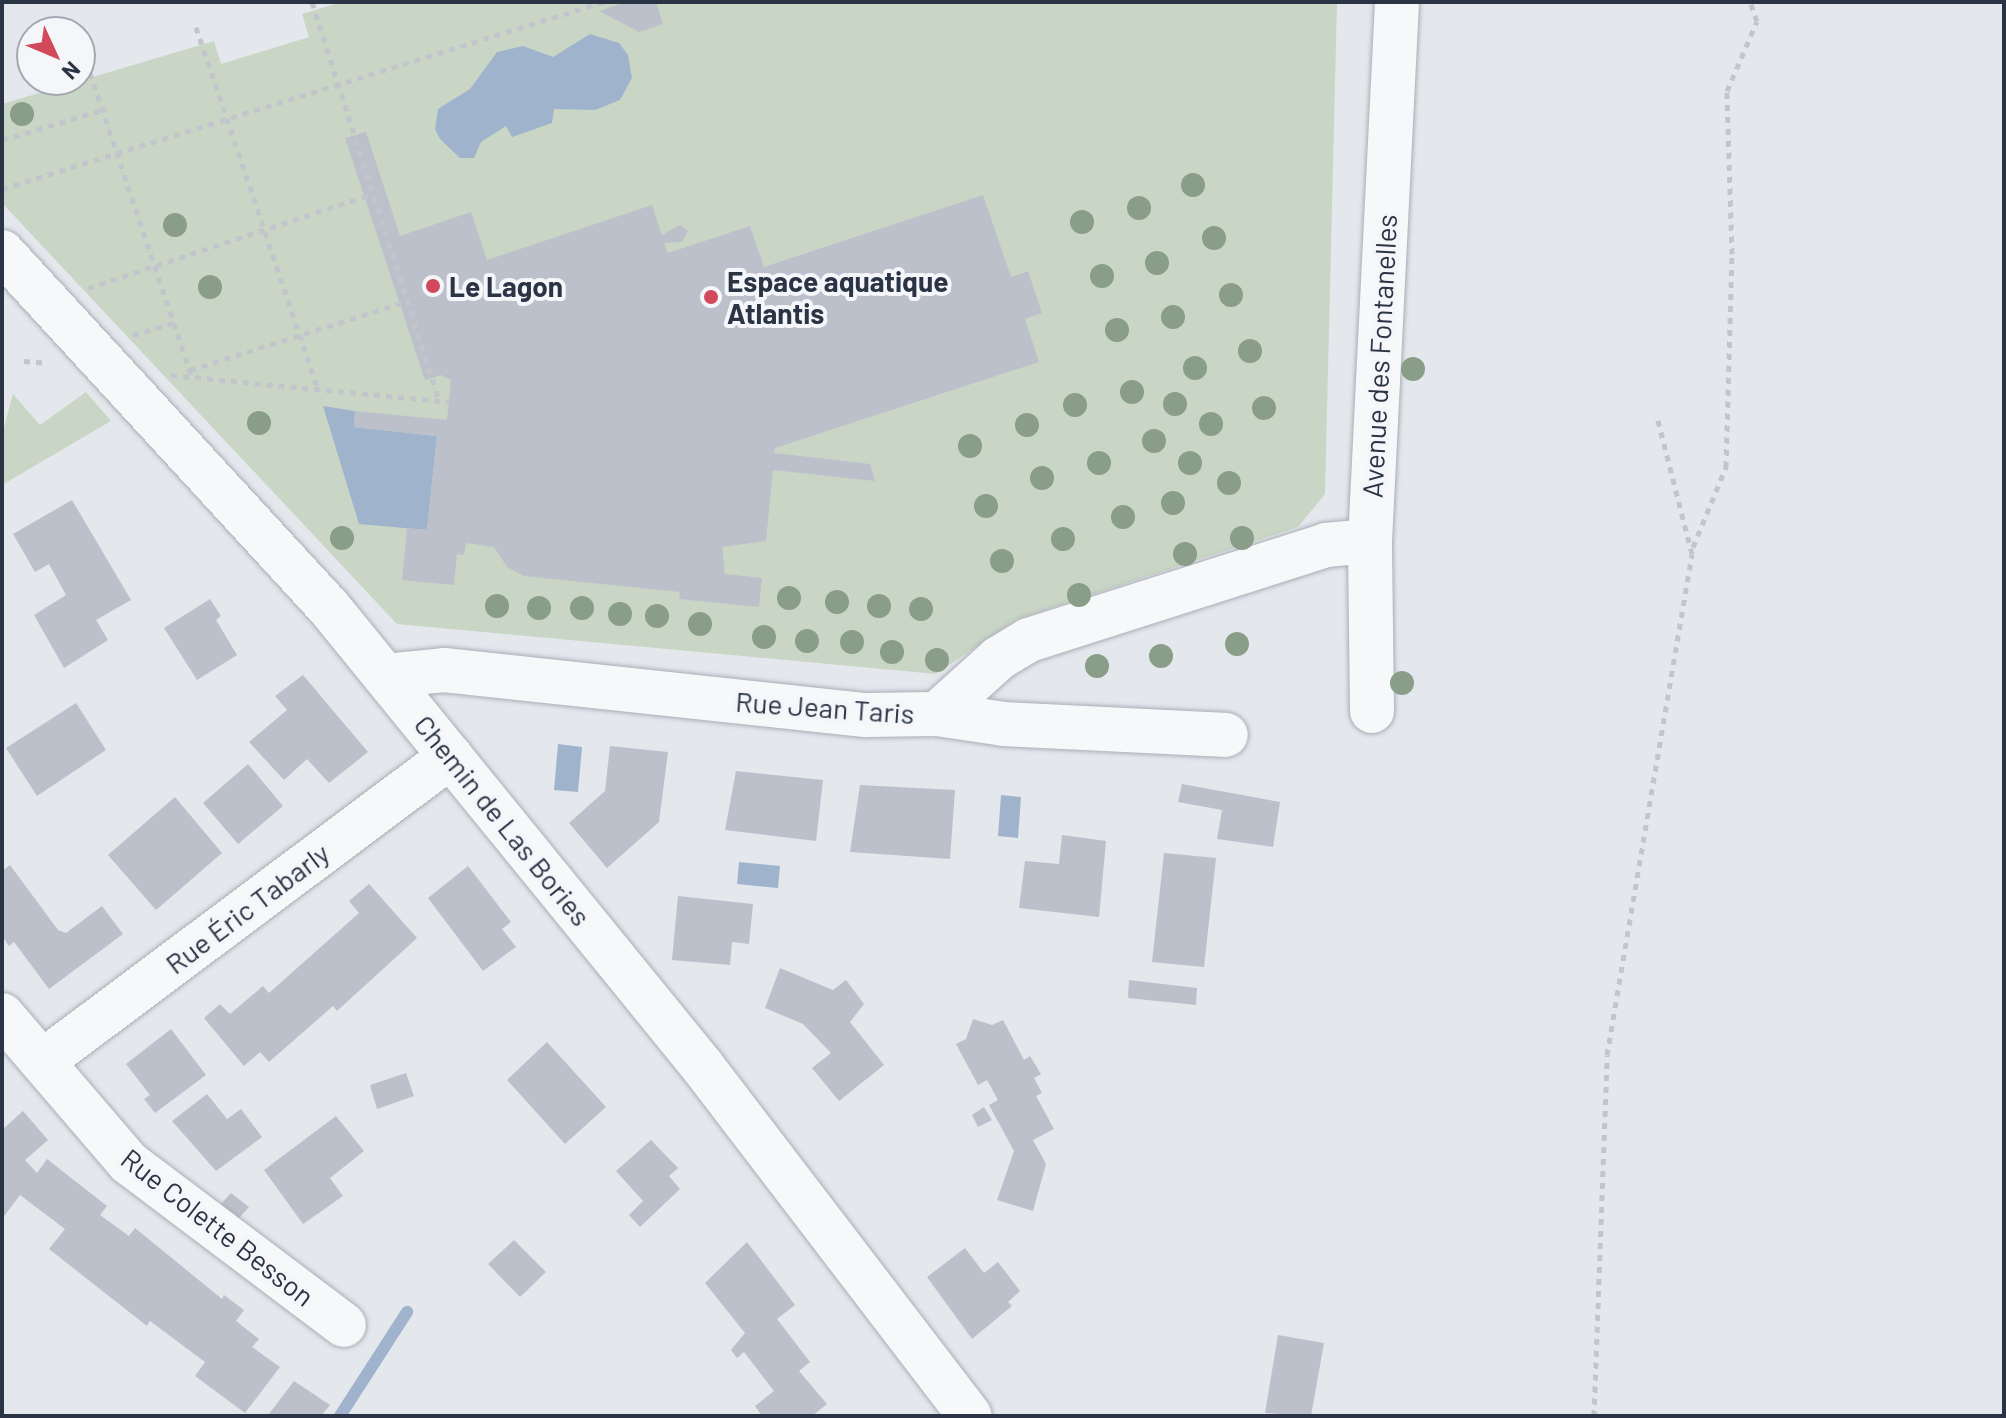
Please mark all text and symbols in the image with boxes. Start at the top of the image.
north arrow [16,16,96,96]
text: N [57,57,86,86]
street label: Avenue des Fontanelles [1355,213,1403,499]
place label: Espace aquatique Atlantis [727,264,949,330]
place label: Le Lagon [449,269,563,303]
marker: Le Lagon [424,277,442,295]
marker: Espace aquatique Atlantis [702,288,720,306]
street label: Rue Jean Taris [734,684,916,730]
street label: Chemin de Las Bories [408,708,598,932]
street label: Rue Éric Tabarly [159,836,335,980]
street label: Rue Colette Besson [115,1141,321,1313]

